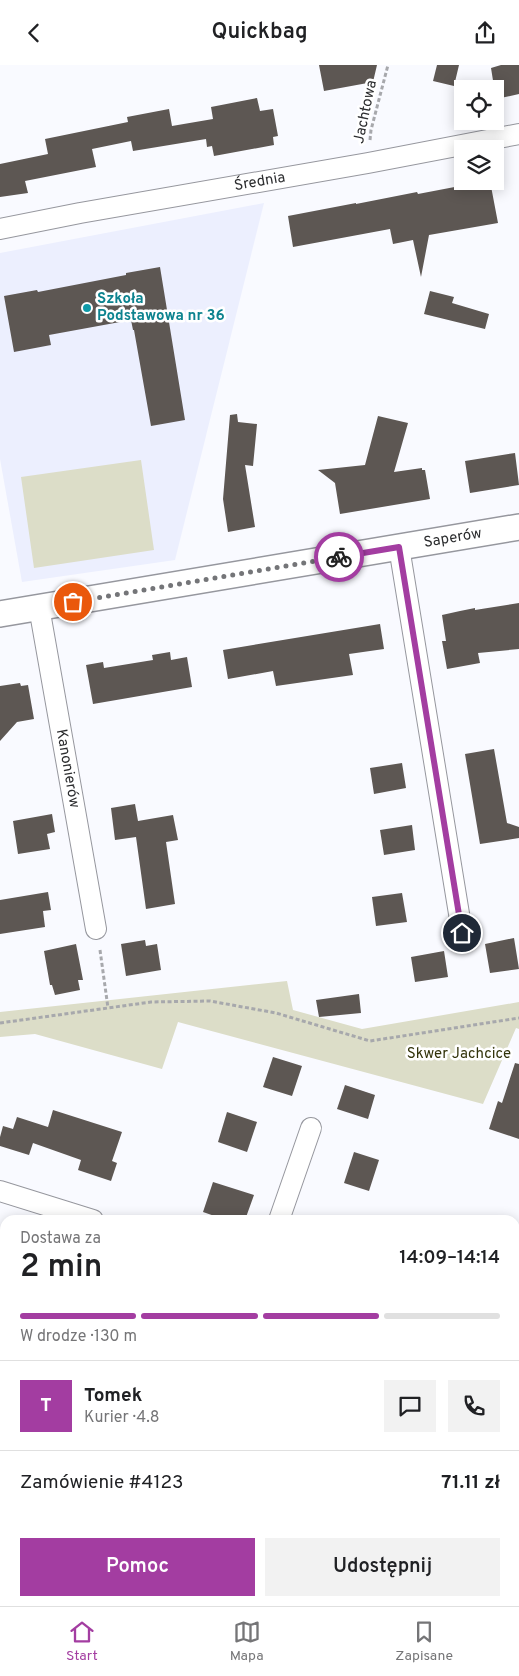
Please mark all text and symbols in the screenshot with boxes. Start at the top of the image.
icon: back [20,19,48,47]
text: Quickbag [211,19,308,46]
icon: share [471,19,499,47]
street label: Jachtowa [350,79,382,145]
map controls [454,80,504,190]
button: locate [454,80,504,130]
button: layers [454,140,504,190]
street label: Średnia [232,168,287,196]
place label: Szkoła Podstawowa nr 36 [97,290,225,326]
marker: Szkoła Podstawowa nr 36 [81,302,93,314]
street label: Saperów [422,524,483,552]
courier [314,532,364,582]
icon: bike [325,543,353,571]
pin [52,581,94,623]
icon: bag [59,588,87,616]
street label: Kanonierów [51,728,84,810]
pin [441,912,483,954]
icon: home [448,919,476,947]
park label: Skwer Jachcice [407,1045,511,1064]
text: Dostawa za [20,1229,101,1249]
text: 14:09–14:14 [399,1246,500,1270]
text: 2 min [20,1248,102,1288]
text: W drodze · 130 m [20,1327,137,1347]
button: chat [384,1380,436,1432]
button: phone [448,1380,500,1432]
text: Tomek [84,1384,142,1408]
text: T [40,1394,52,1418]
text: Kurier · 4.8 [84,1408,160,1428]
text: Zamówienie #4123 [20,1471,184,1495]
text: 71.11 zł [441,1471,500,1495]
button: Pomoc [20,1538,255,1596]
button: Udostępnij [265,1538,500,1596]
tab: Start [66,1618,98,1665]
tab: Mapa [230,1618,264,1665]
tab: Zapisane [395,1618,453,1665]

